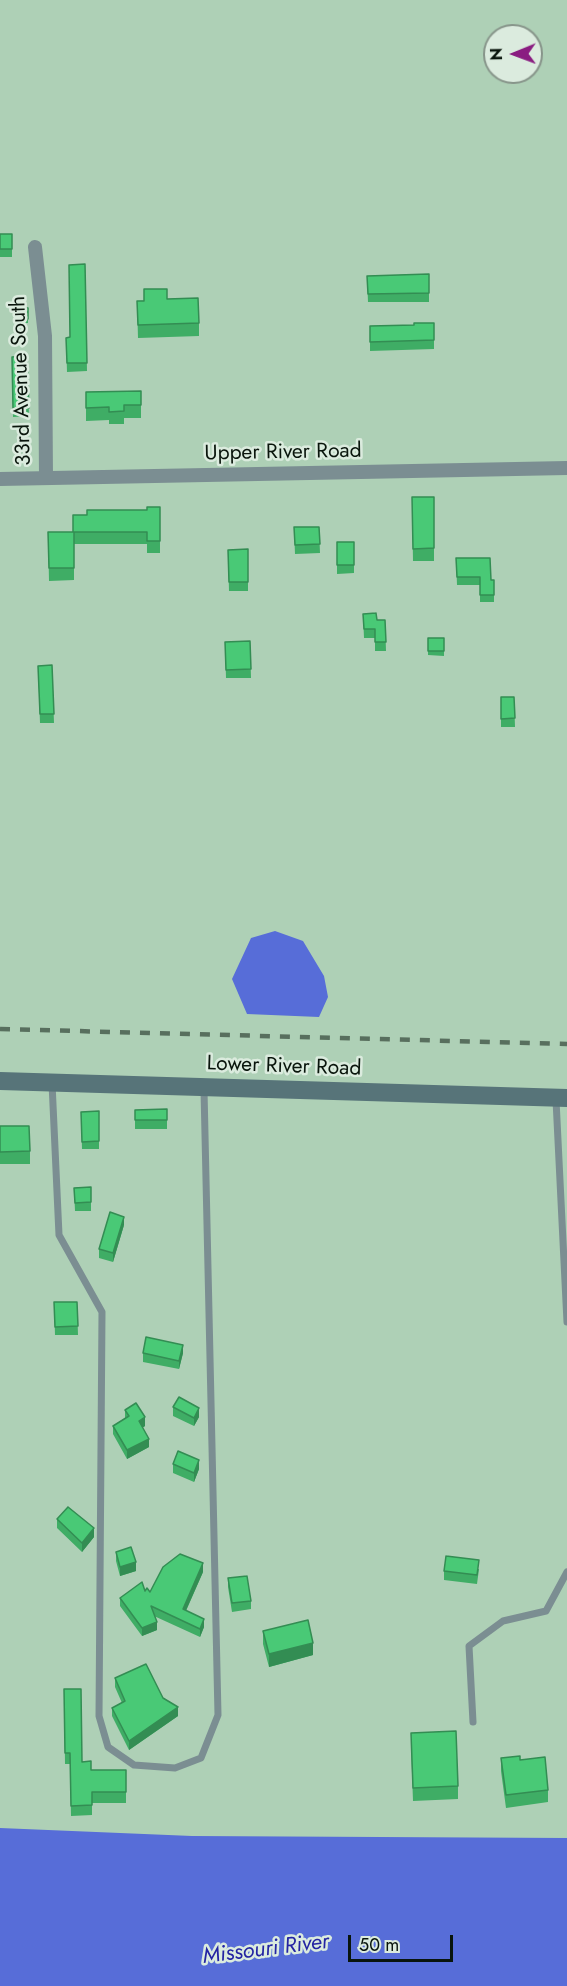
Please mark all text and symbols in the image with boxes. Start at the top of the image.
north arrow [483,24,543,84]
text: N [485,48,508,61]
street label: 33rd Avenue South [6,296,38,466]
street label: Upper River Road [204,439,362,467]
street label: Lower River Road [206,1052,362,1082]
scale bar [351,1923,456,1961]
water label: Missouri River [201,1929,331,1971]
text: 50 m [359,1932,399,1958]

